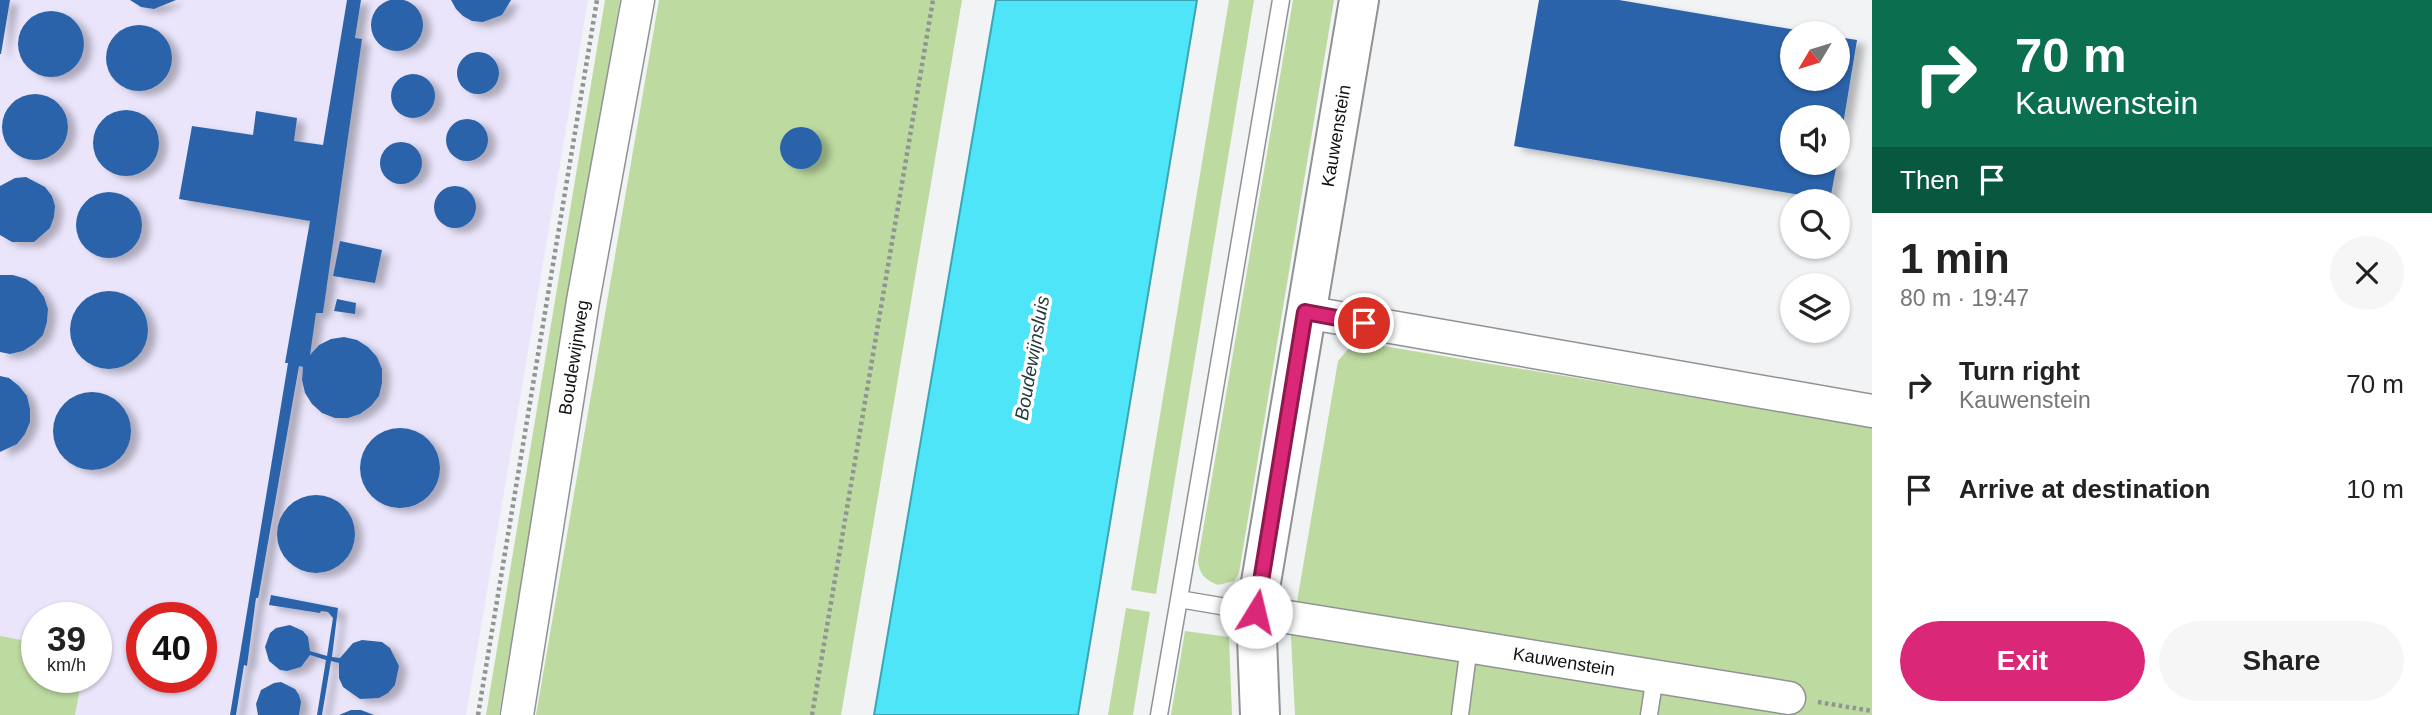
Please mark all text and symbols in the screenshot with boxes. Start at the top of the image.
north arrow [1780,21,1850,91]
map controls [1780,21,1850,343]
icon: right [1900,28,1991,119]
text: 70 m [2015,28,2127,82]
street label: Kauwenstein [1318,83,1355,188]
text: Kauwenstein [2015,85,2198,121]
button: sound [1780,105,1850,175]
icon: arrive [1973,161,2011,199]
text: Then [1900,165,1959,195]
button: search [1780,189,1850,259]
text: 1 min [1900,235,2010,282]
button: close [2330,236,2404,310]
button: layers [1780,273,1850,343]
text: 80 m · 19:47 [1900,285,2029,311]
pin [1334,293,1394,353]
water label: Boudewijnsluis [1011,294,1053,422]
street label: Boudewijnweg [555,299,593,416]
icon: arrive [1345,304,1383,342]
text: Turn right [1959,356,2080,386]
icon: right [1900,366,1938,404]
text: 70 m [2346,369,2404,399]
text: Kauwenstein [1959,387,2091,413]
icon: arrive [1900,471,1938,509]
text: Arrive at destination [1959,474,2210,504]
text: 10 m [2346,474,2404,504]
position arrow [1219,575,1293,649]
speed limit sign: 40 [126,602,217,693]
text: 39 [47,619,86,658]
button: Exit [1900,621,2145,701]
button: Share [2159,621,2404,701]
street label: Kauwenstein [1512,644,1617,680]
text: km/h [47,655,86,675]

